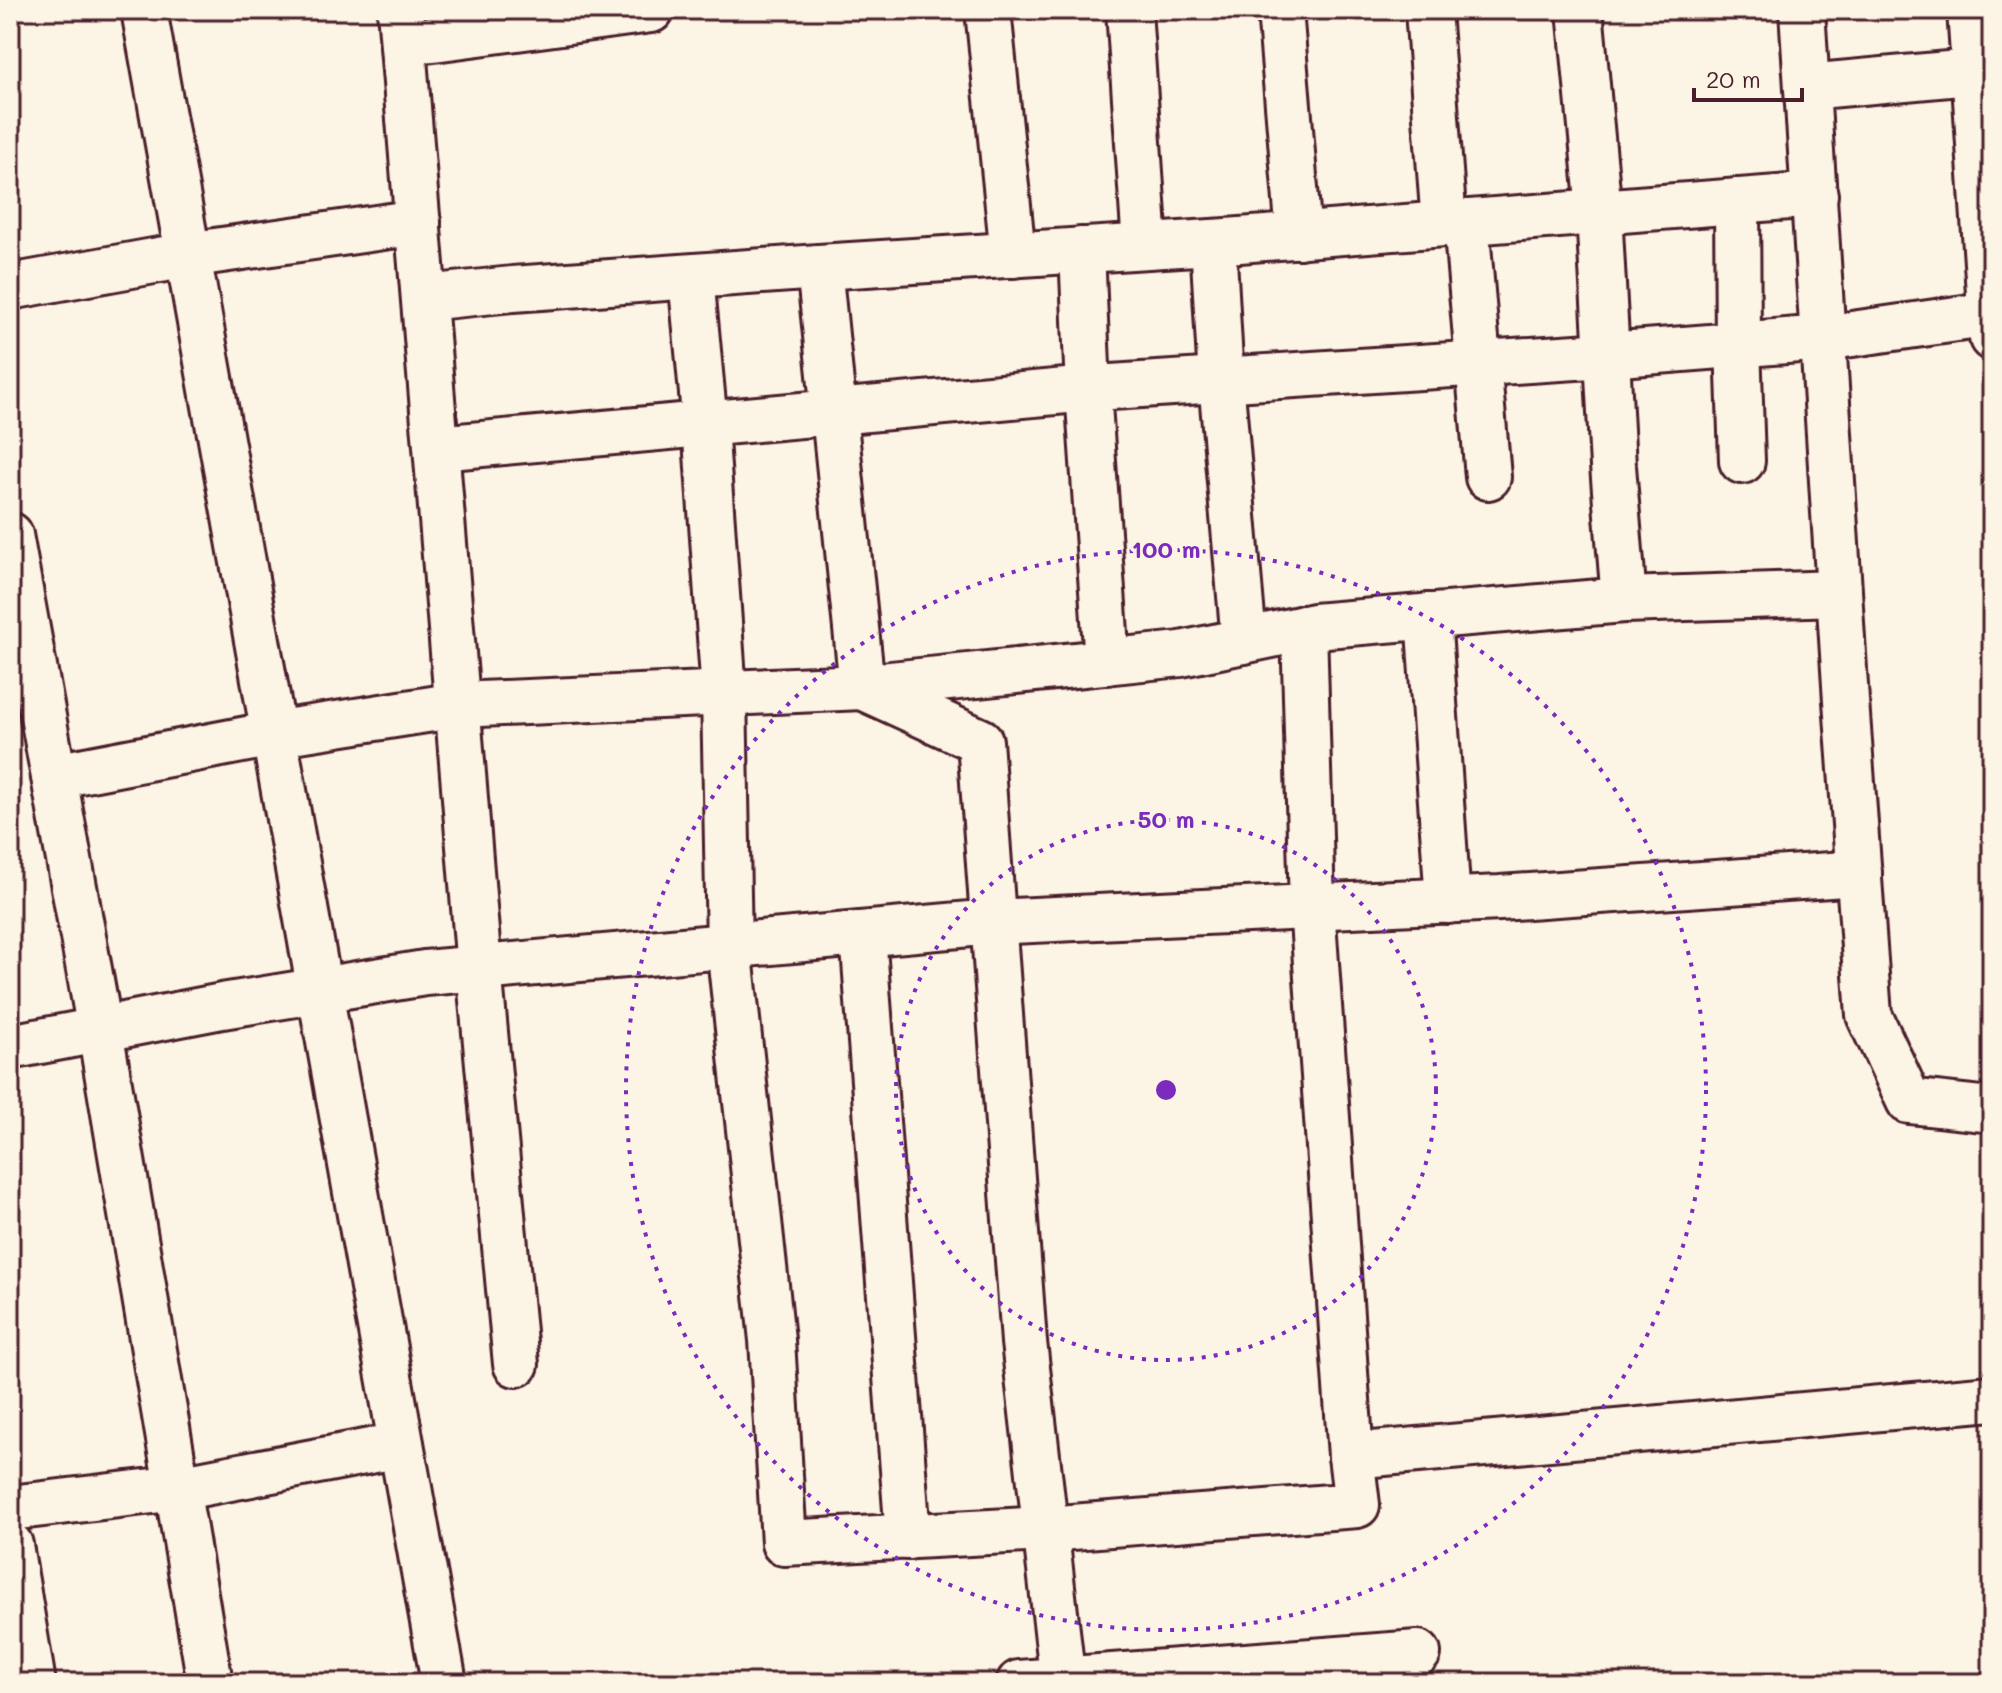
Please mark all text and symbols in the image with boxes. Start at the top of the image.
scale bar [1694,52,1802,102]
text: 20 m [1706,63,1761,94]
text: 100 m [1131,533,1201,564]
text: 50 m [1137,803,1195,834]
centre of rings [1152,1076,1180,1104]

